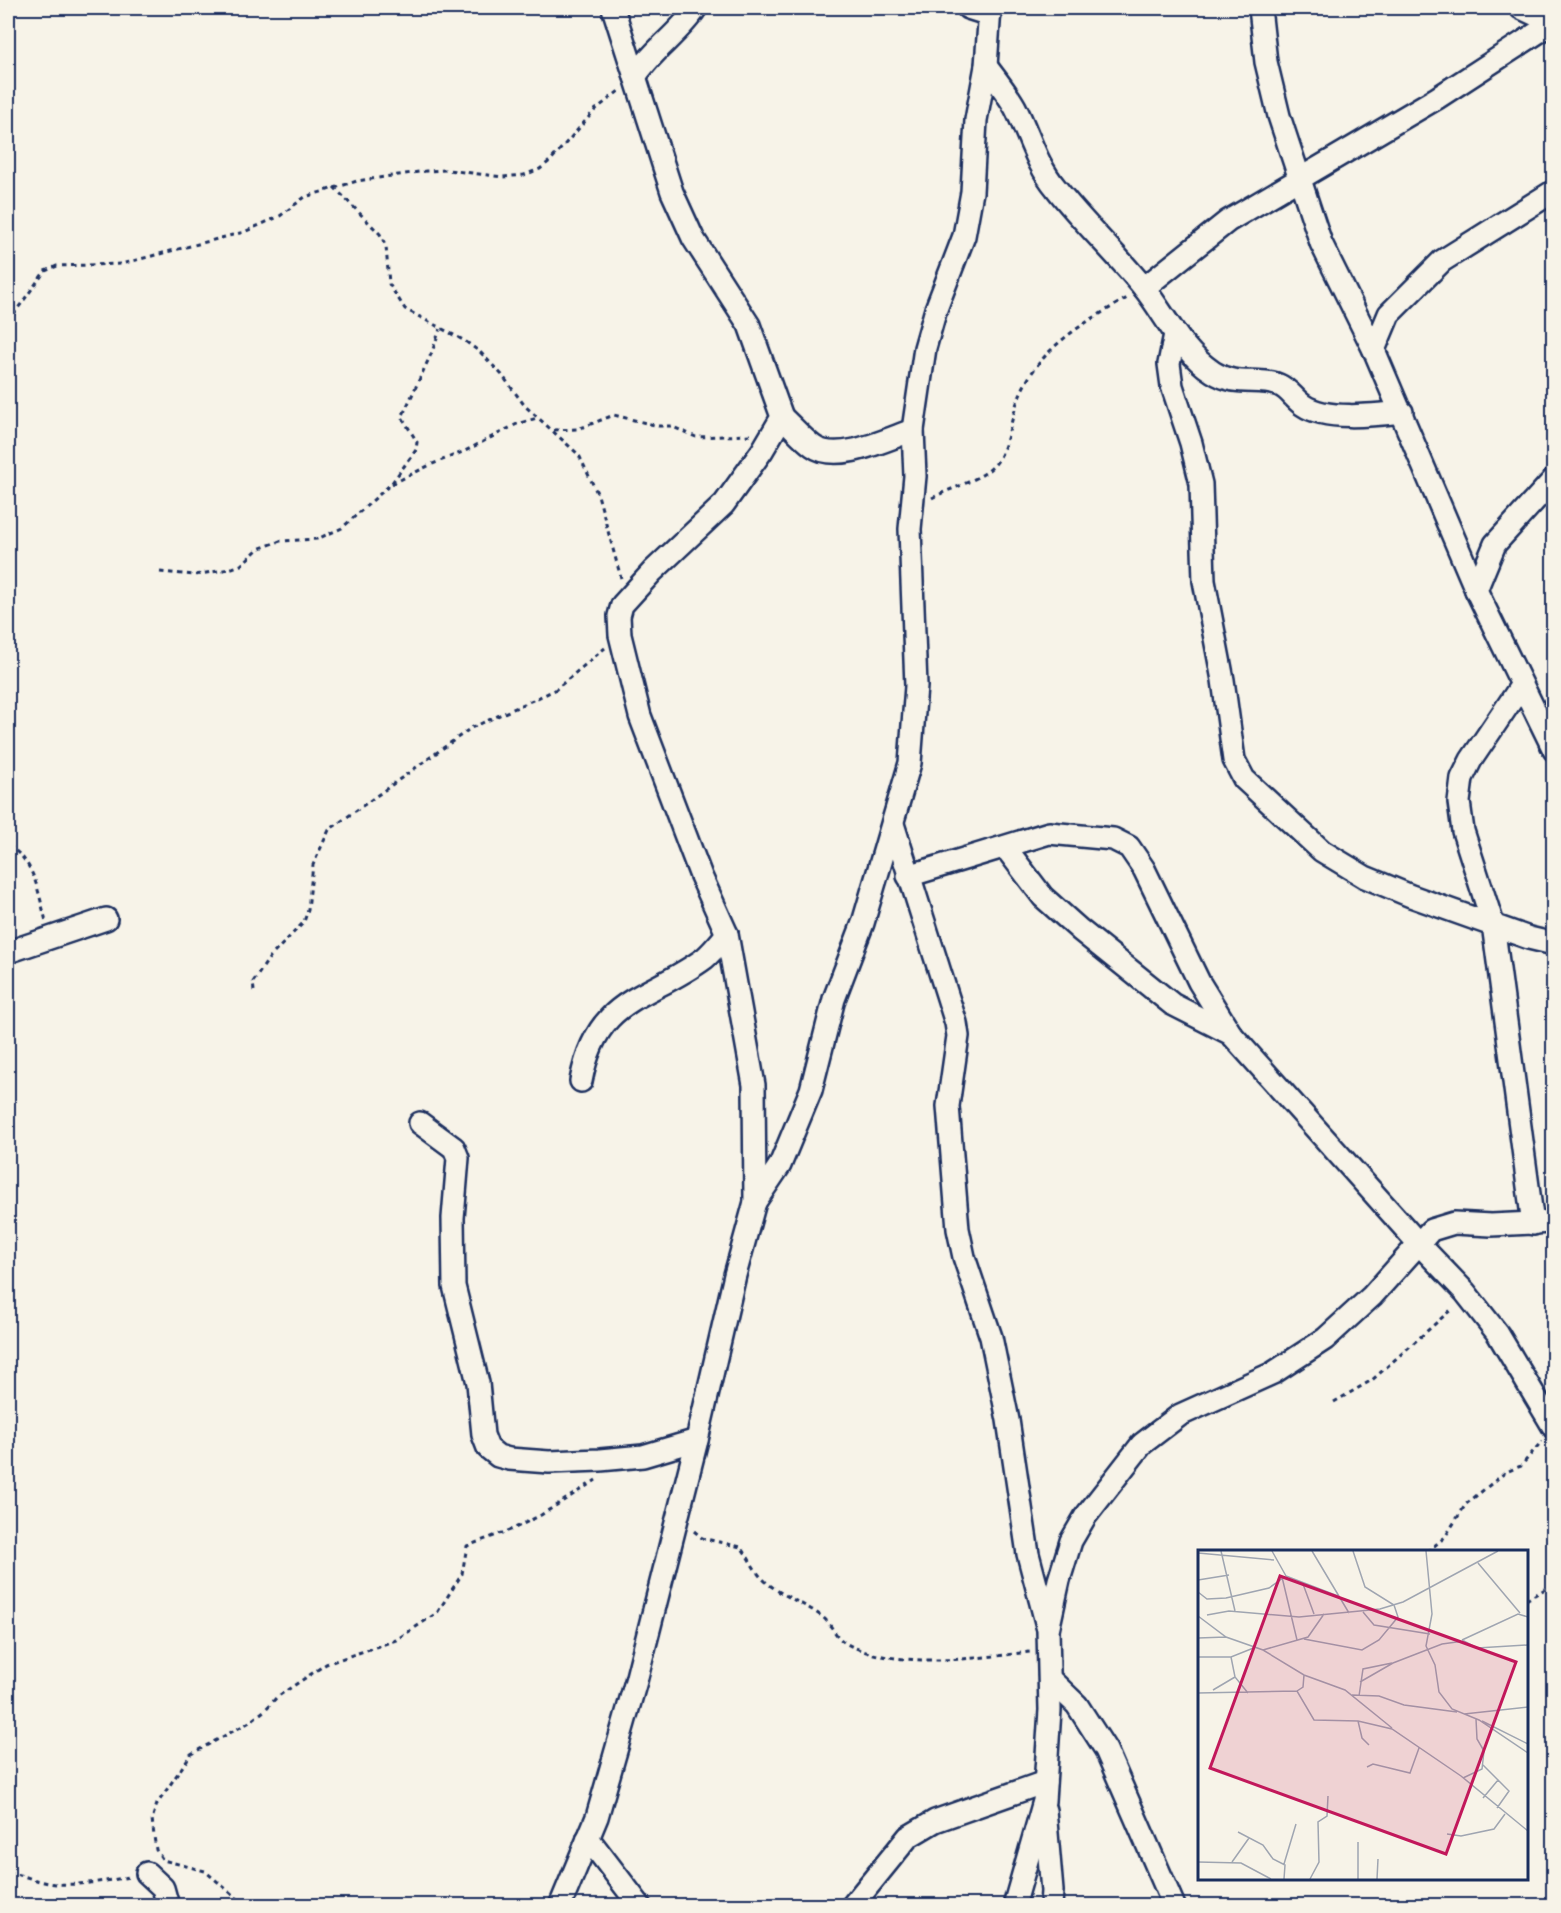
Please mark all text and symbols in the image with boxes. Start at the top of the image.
inset map [1198,1550,1528,1880]

